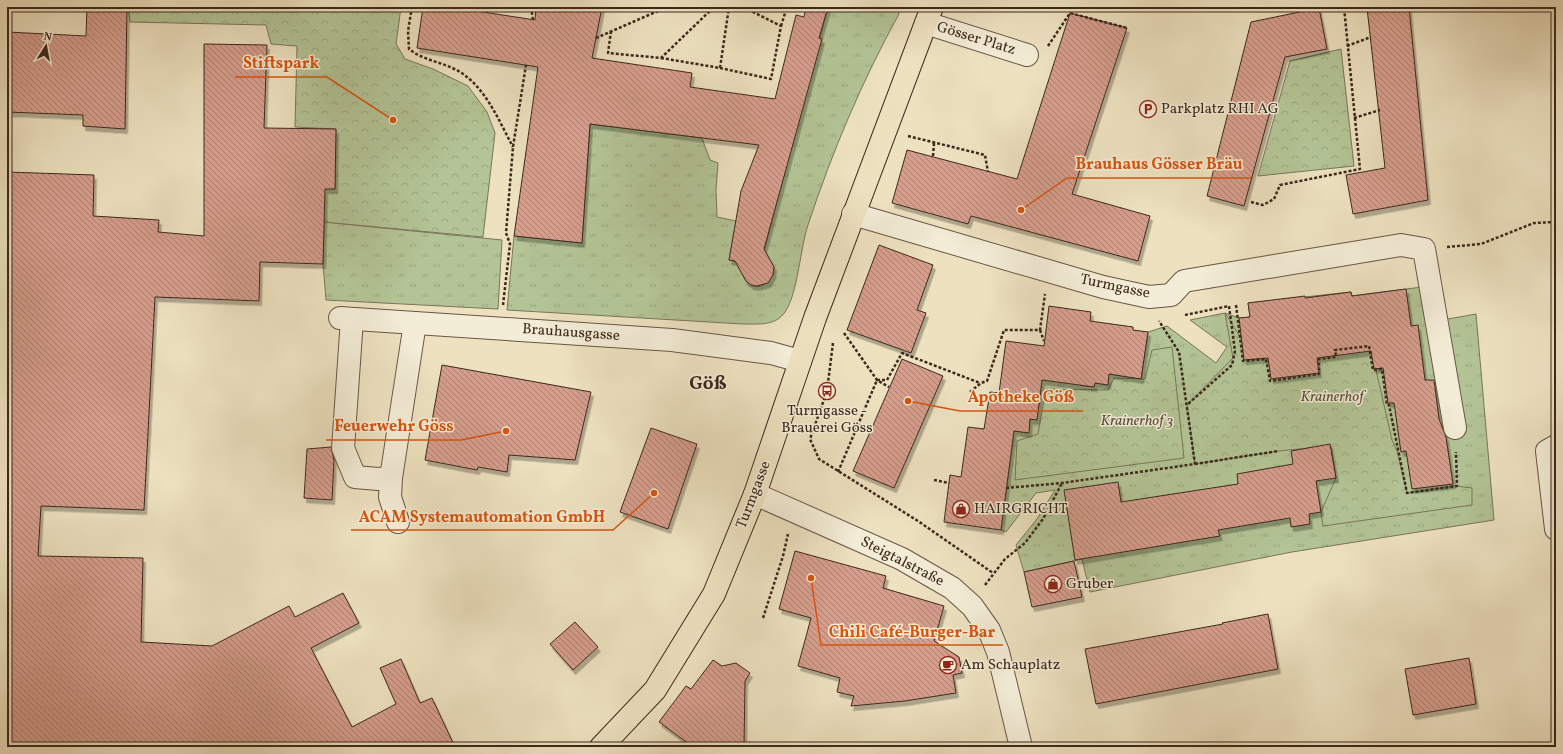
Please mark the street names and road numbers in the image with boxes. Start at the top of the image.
street label: Gösser Platz [934,17,1018,61]
street label: Turmgasse [1078,269,1152,305]
street label: Brauhausgasse [521,319,621,347]
street label: Turmgasse [731,458,777,532]
street label: Steigtalstraße [856,532,948,592]

